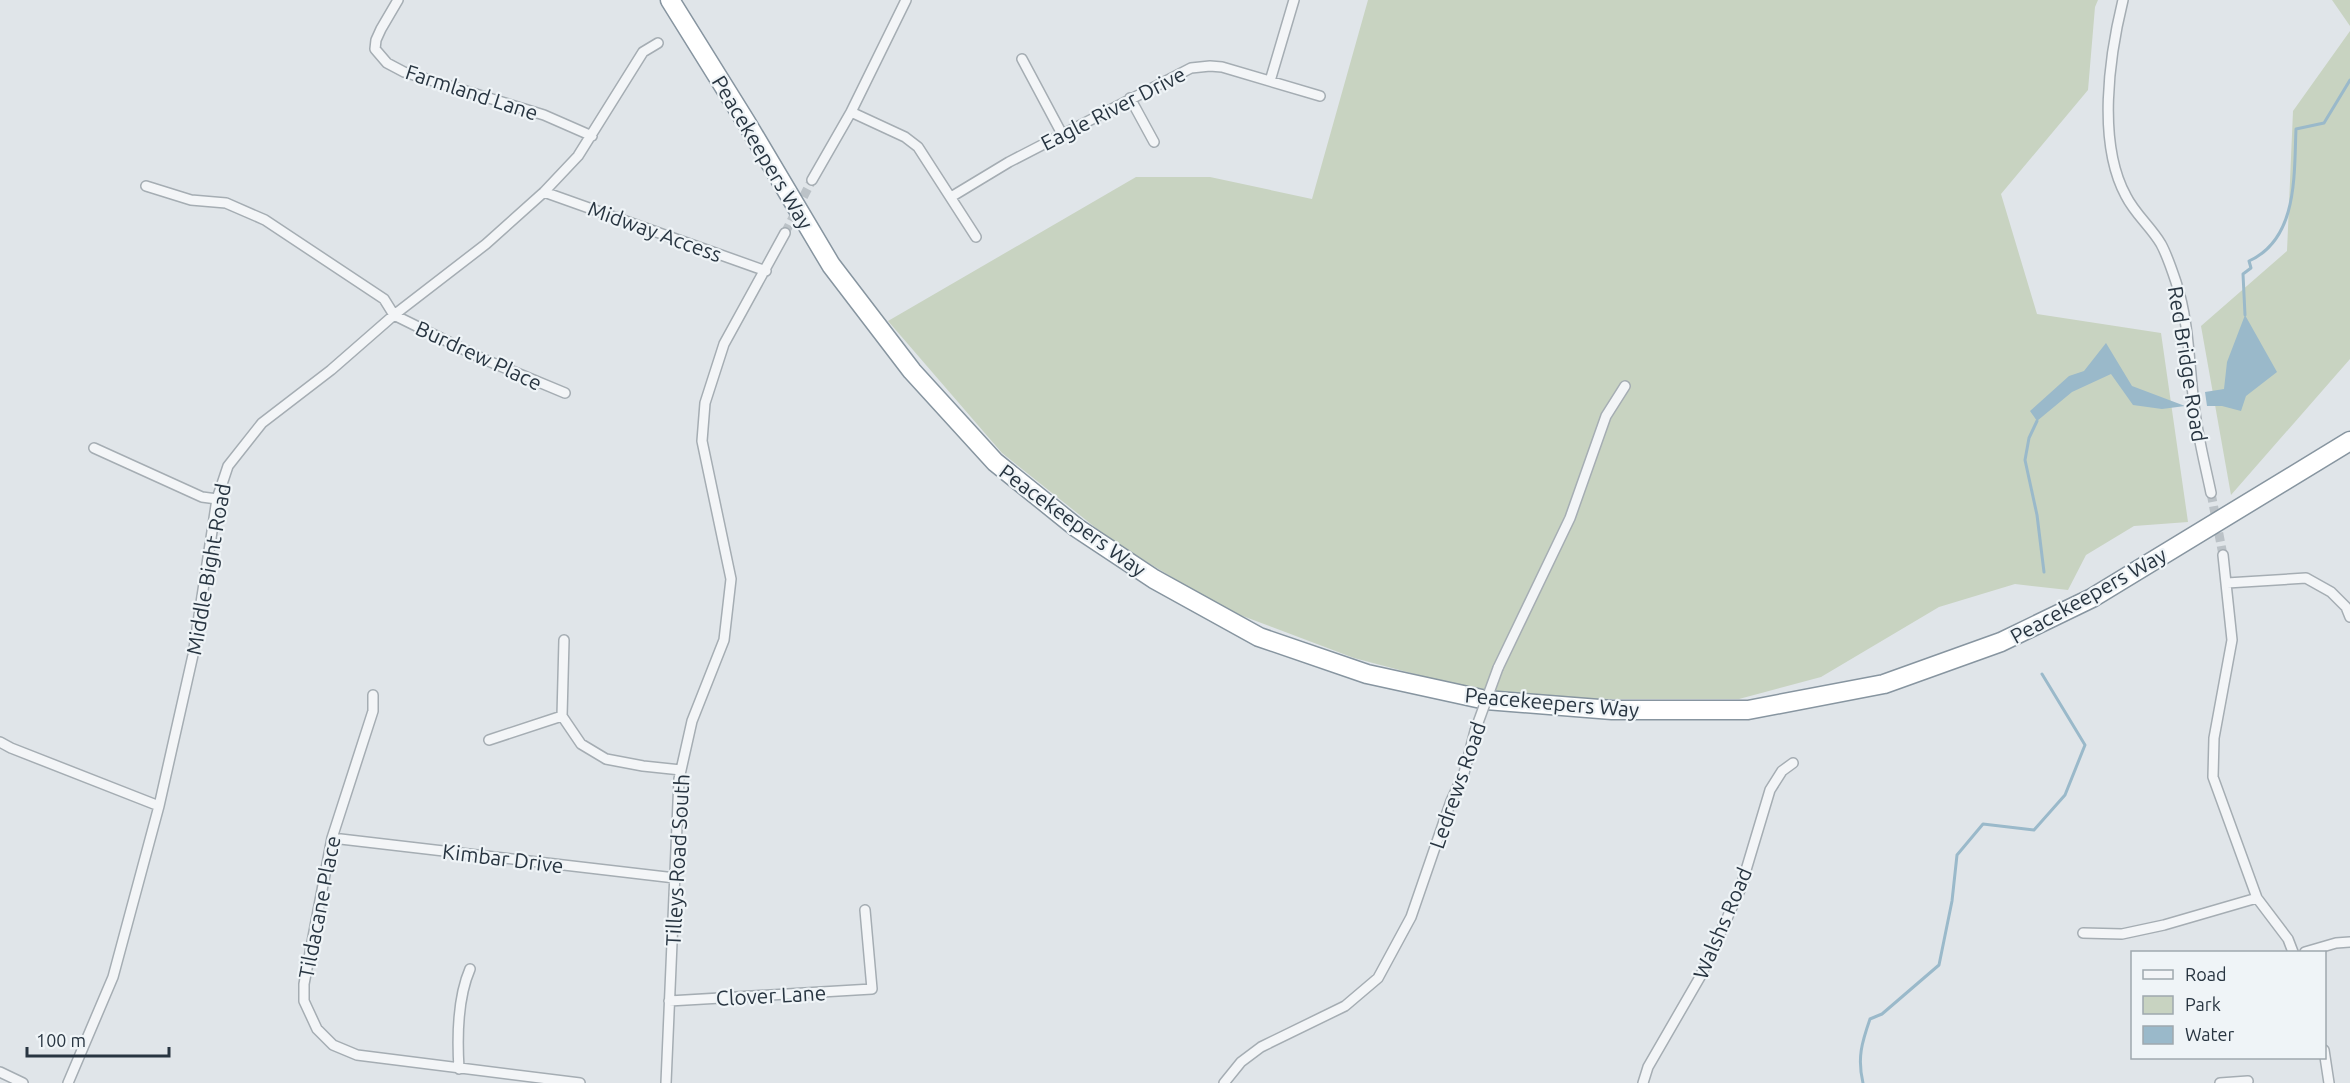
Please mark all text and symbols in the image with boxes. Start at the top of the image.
street label: Farmland Lane [403,59,541,125]
street label: Eagle River Drive [1037,61,1189,155]
street label: Peacekeepers Way [708,71,818,233]
street label: Midway Access [585,196,725,266]
street label: Red Bridge Road [2164,284,2212,444]
street label: Burdrew Place [412,315,546,395]
street label: Peacekeepers Way [995,459,1151,581]
street label: Middle Bight Road [181,481,235,657]
street label: Peacekeepers Way [2006,542,2170,648]
street label: Peacekeepers Way [1464,682,1640,722]
street label: Ledrews Road [1424,718,1490,852]
street label: Tilleys Road South [660,773,694,947]
street label: Tildacane Place [293,834,345,980]
street label: Kimbar Drive [441,839,565,877]
street label: Walshs Road [1688,864,1756,982]
legend [2131,951,2326,1059]
text: Road [2185,964,2227,984]
street label: Clover Lane [715,980,827,1010]
text: Park [2185,994,2221,1014]
scale bar [27,1020,170,1058]
text: Water [2185,1024,2235,1044]
text: 100 m [36,1030,86,1050]

